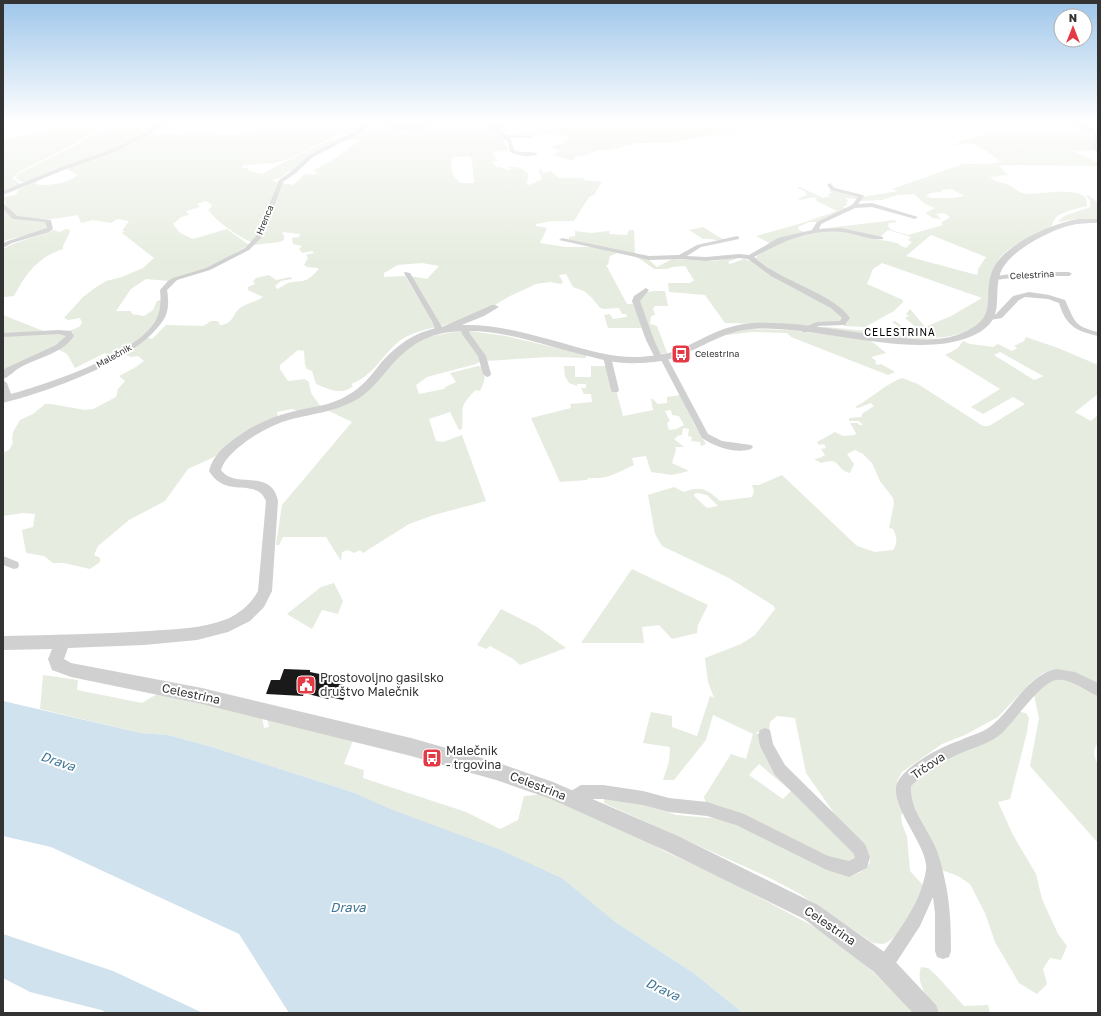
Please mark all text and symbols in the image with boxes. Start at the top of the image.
north arrow [1053,8,1093,48]
text: N [1069,11,1077,24]
street label: Hrenca [254,203,275,236]
street label: Celestrina [1010,268,1054,281]
district label: CELESTRINA [864,326,936,338]
street label: Malečnik [94,341,133,370]
bus stop icon: Celestrina [670,343,692,365]
place label: Celestrina [695,348,739,359]
place label: Prostovoljno gasilsko društvo Malečnik [320,670,444,699]
public building icon: Prostovoljno gasilsko društvo Malečnik [295,674,317,696]
street label: Celestrina [161,680,222,707]
place label: Malečnik - trgovina [446,743,501,772]
bus stop icon: Malečnik - trgovina [421,747,443,769]
water label: Drava [39,748,78,775]
street label: Trčova [908,749,947,782]
street label: Celestrina [508,768,568,803]
water label: Drava [330,899,366,915]
street label: Celestrina [802,903,859,948]
water label: Drava [644,974,683,1004]

